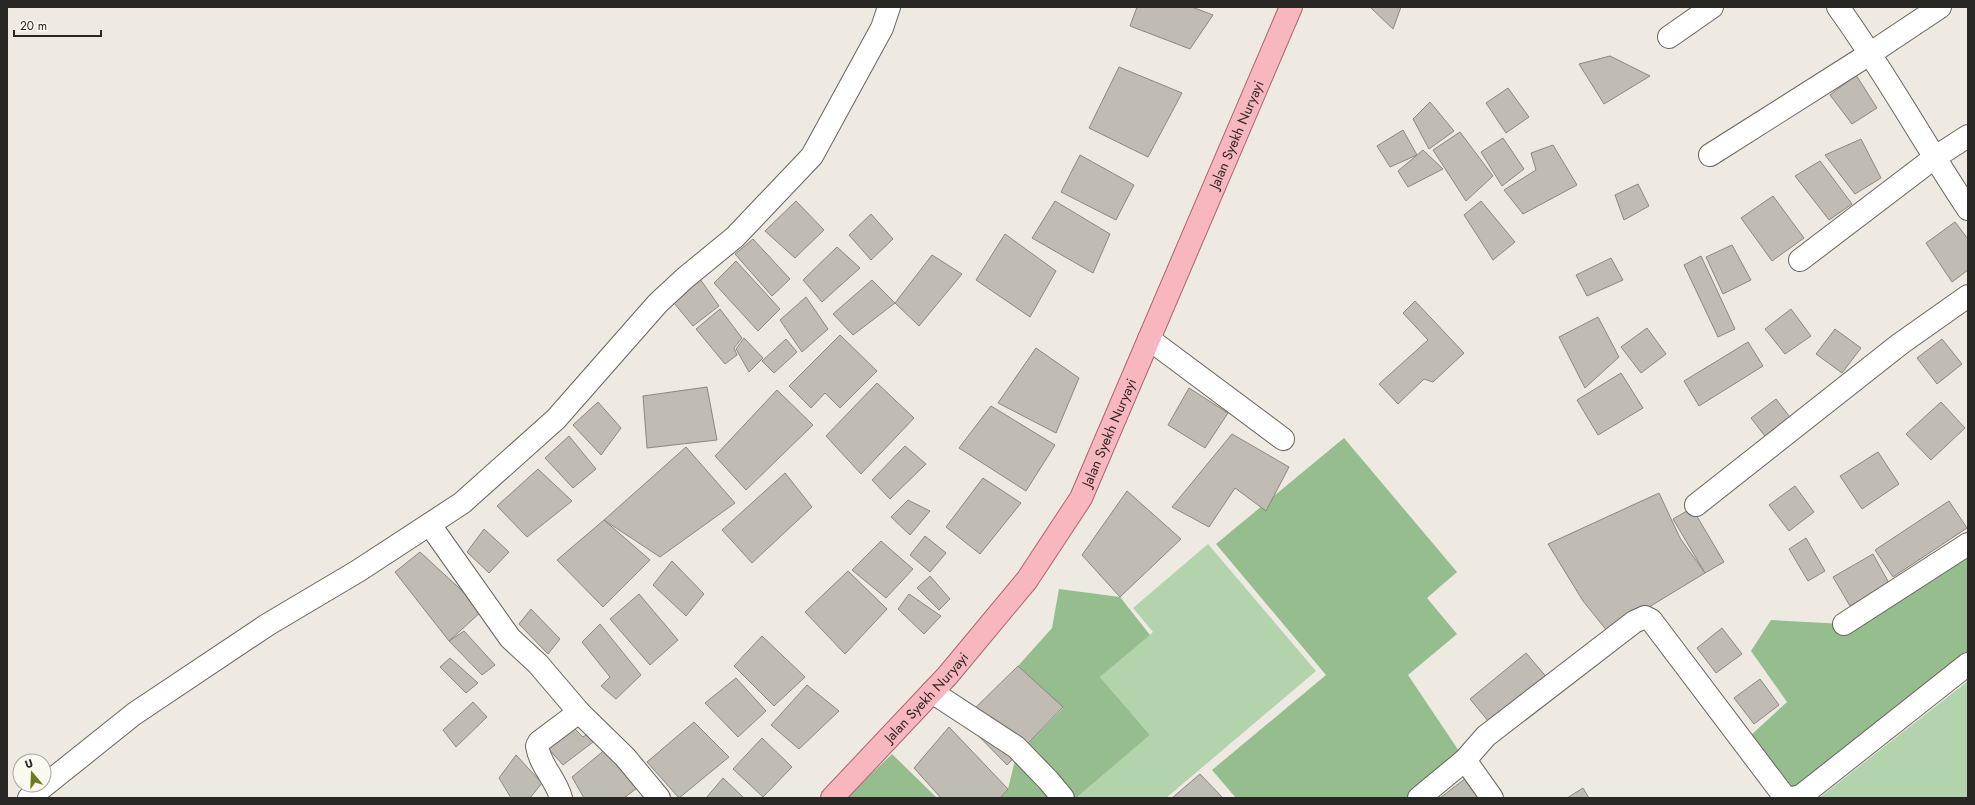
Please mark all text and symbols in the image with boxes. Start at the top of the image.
scale bar [14,12,101,38]
text: 20 m [20,17,47,35]
street label: Jalan Syekh Nuryayi [1204,77,1268,194]
street label: Jalan Syekh Nuryayi [1076,375,1141,492]
street label: Jalan Syekh Nuryayi [878,648,973,748]
north arrow [12,753,52,793]
text: U [22,755,35,772]

